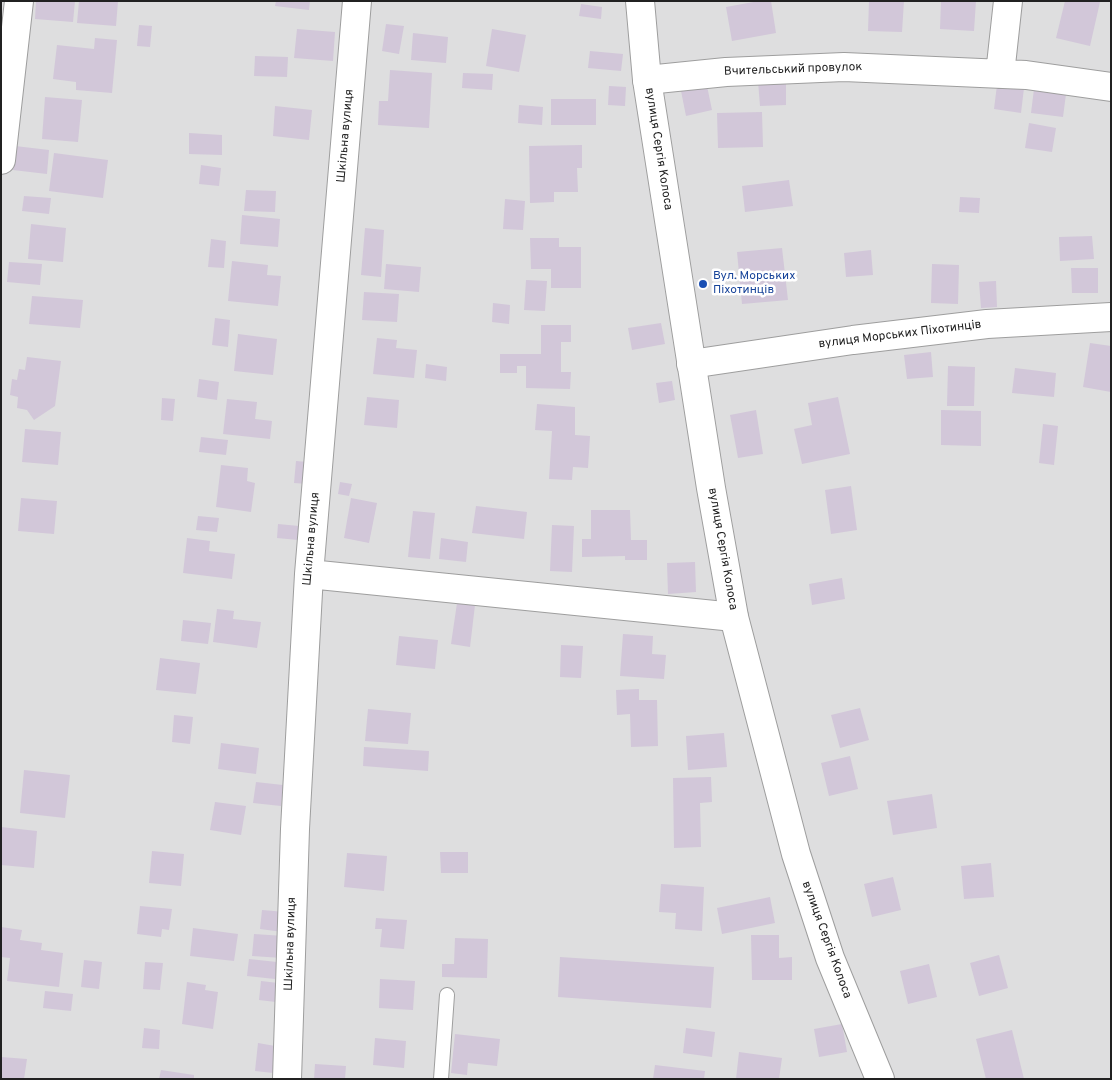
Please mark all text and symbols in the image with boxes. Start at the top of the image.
street label: Вчительський провулок [724,60,862,80]
street label: вулиця Сергія Колоса [641,87,675,211]
street label: Шкільна вулиця [335,89,357,183]
place label: Вул. Морських Піхотинців [713,270,795,298]
marker: Вул. Морських Піхотинців [697,278,709,290]
street label: вулиця Морських Піхотинців [818,318,982,352]
street label: вулиця Сергія Колоса [704,487,740,611]
street label: Шкільна вулиця [301,492,323,586]
street label: вулиця Сергія Колоса [798,879,854,1001]
street label: Шкільна вулиця [282,897,300,991]

